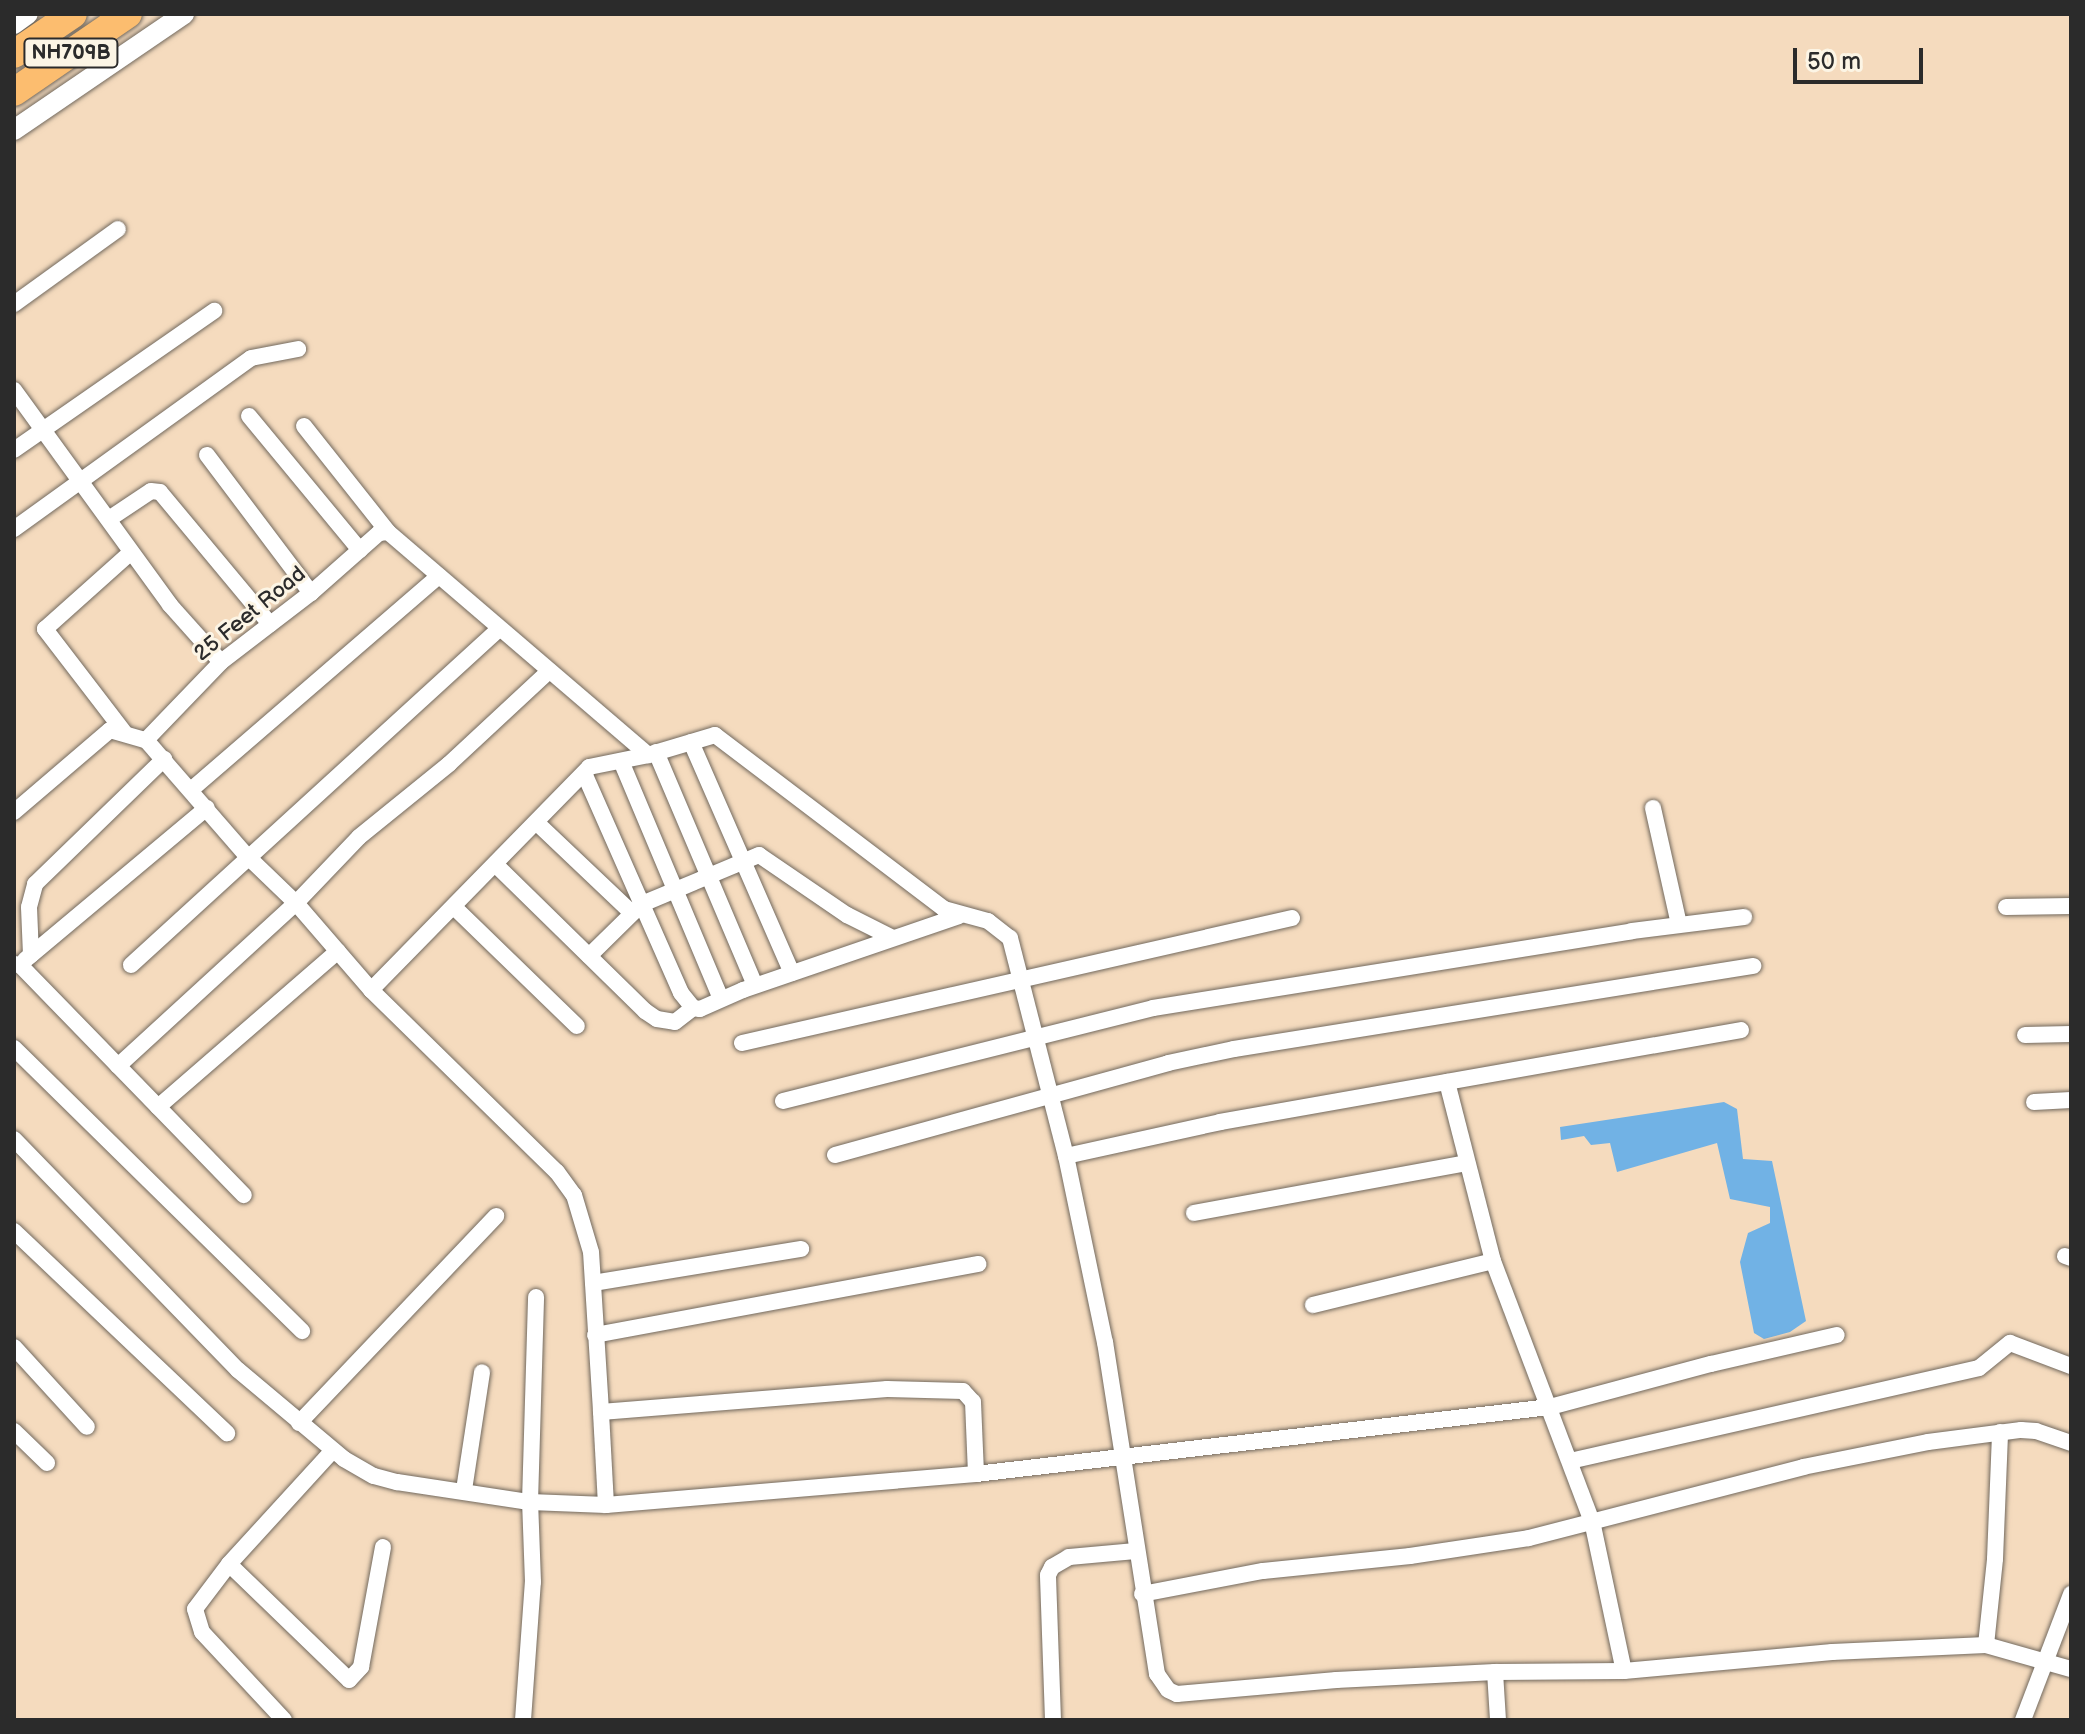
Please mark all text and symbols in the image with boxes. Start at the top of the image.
scale bar [1797,32,1927,82]
road number: NH709B [23,37,119,69]
text: 50 m [1807,47,1861,76]
street label: 25 Feet Road [189,561,311,667]

